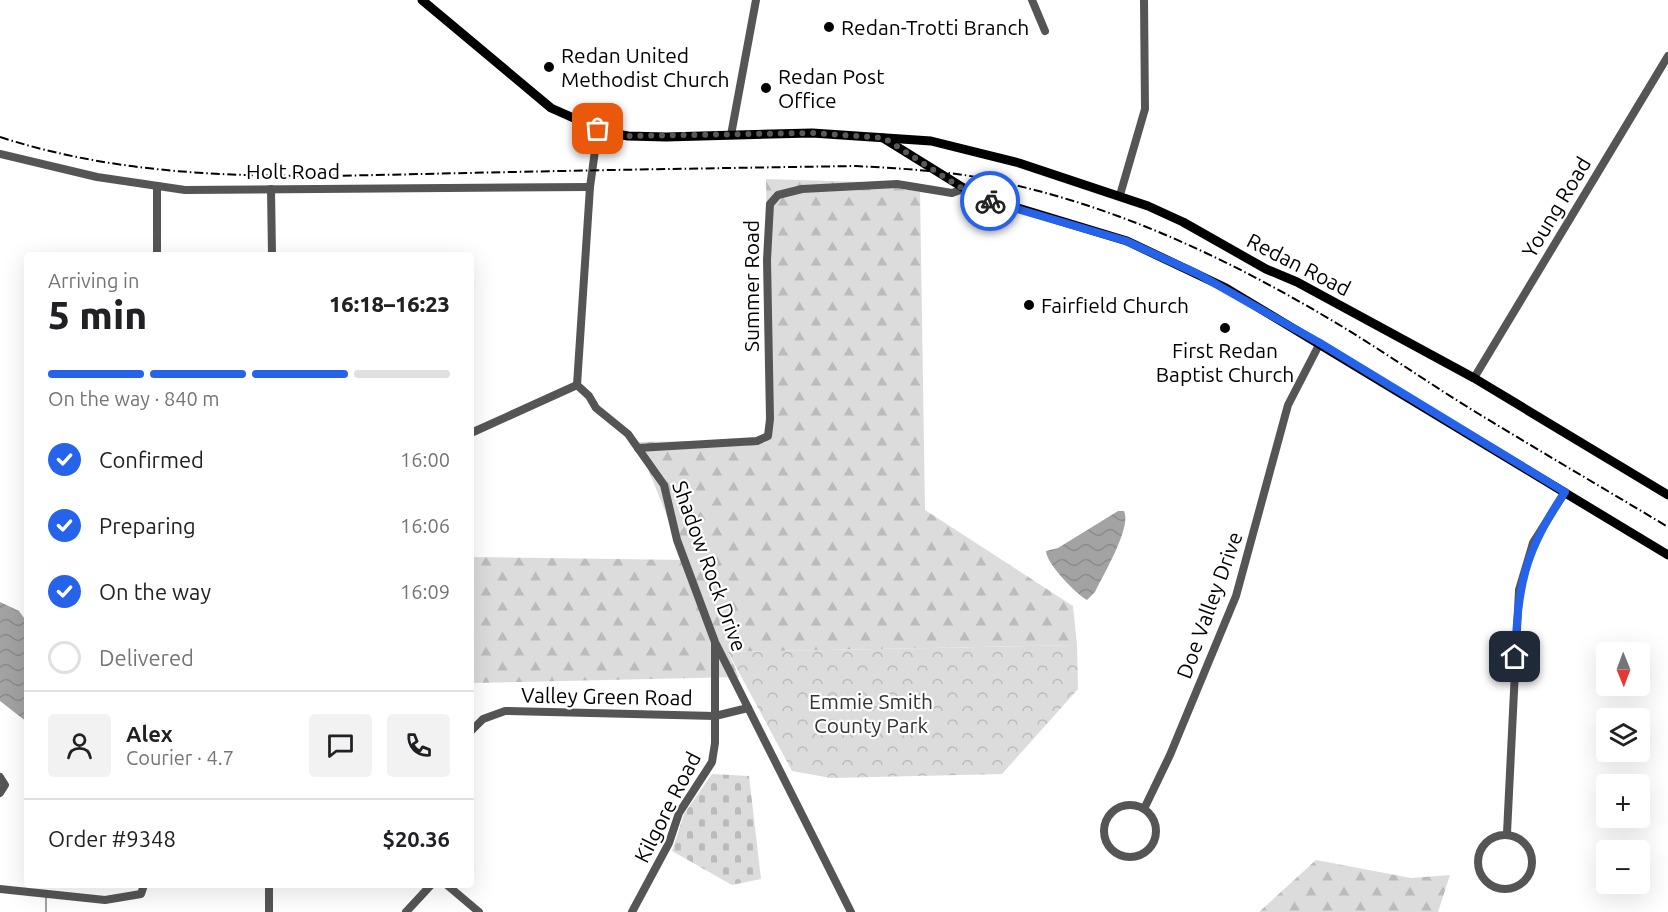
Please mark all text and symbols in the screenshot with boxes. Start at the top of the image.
place label: Redan-Trotti Branch [841,15,1029,39]
marker: Redan-Trotti Branch [822,20,836,34]
place label: Redan United Methodist Church [561,43,729,91]
marker: Redan United Methodist Church [542,60,556,74]
place label: Redan Post Office [778,64,885,112]
marker: Redan Post Office [759,81,773,95]
pin [572,103,623,154]
icon: bag [581,112,614,145]
street label: Young Road [1517,152,1595,262]
street label: Holt Road [246,159,340,183]
courier [960,171,1020,231]
icon: bike [974,185,1007,218]
street label: Summer Road [739,220,763,352]
street label: Redan Road [1243,228,1355,300]
text: Arriving in [48,269,139,292]
text: 16:18–16:23 [329,291,450,316]
text: 5 min [48,293,147,336]
place label: Fairfield Church [1041,293,1189,317]
marker: Fairfield Church [1022,298,1036,312]
marker: First Redan Baptist Church [1218,321,1232,335]
place label: First Redan Baptist Church [1156,338,1294,386]
text: On the way · 840 m [48,387,220,410]
icon: check [48,443,81,476]
text: Confirmed [99,447,204,472]
text: 16:00 [400,448,450,471]
street label: Shadow Rock Drive [668,478,752,654]
icon: check [48,509,81,542]
text: Preparing [99,513,196,538]
text: 16:06 [400,514,450,537]
street label: Doe Valley Drive [1171,528,1247,682]
icon: check [48,575,81,608]
text: On the way [99,579,211,604]
text: 16:09 [400,580,450,603]
pin [1489,631,1540,682]
icon: home [1498,640,1531,673]
north arrow [1596,642,1650,696]
map controls [1596,642,1650,894]
text: Delivered [99,645,194,670]
street label: Valley Green Road [521,683,693,709]
park label: Emmie Smith County Park [809,689,933,737]
button: layers [1596,708,1650,762]
button: person [48,714,111,777]
button: chat [309,714,372,777]
button: phone [387,714,450,777]
text: Alex [126,721,173,746]
text: Courier · 4.7 [126,746,234,769]
street label: Kilgore Road [629,748,705,866]
button: + [1596,774,1650,828]
text: Order #9348 [48,826,176,851]
text: $20.36 [383,826,450,851]
button: − [1596,840,1650,894]

